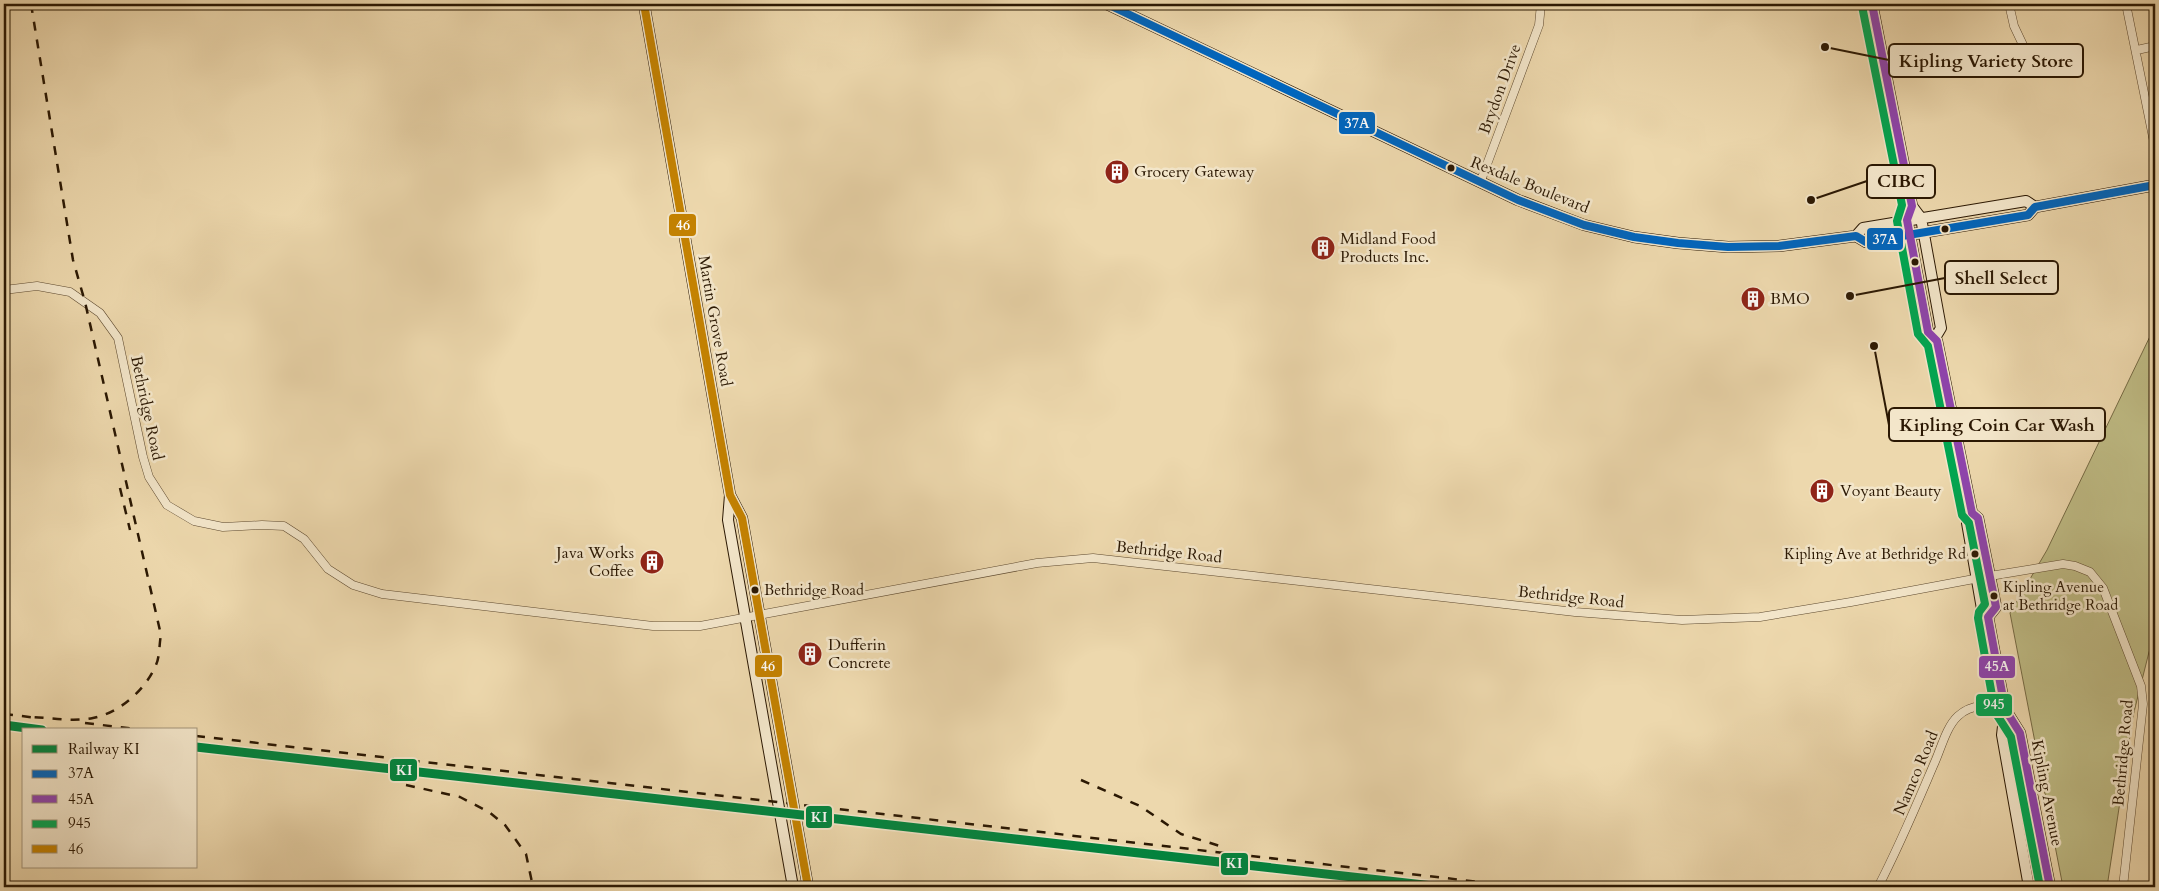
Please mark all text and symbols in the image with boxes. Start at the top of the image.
street label: Brydon Drive [1474,41,1526,137]
callout: Kipling Variety Store [1889,44,2083,77]
text: Kipling Variety Store [1899,49,2073,74]
line badge: 37A [1338,111,1376,135]
text: 37A [1345,114,1370,133]
street label: Rexdale Boulevard [1467,151,1593,219]
building icon: Grocery Gateway [1104,159,1130,185]
place label: Grocery Gateway [1134,161,1255,183]
unlabelled marker [1446,163,1456,173]
callout: CIBC [1867,165,1935,198]
text: CIBC [1877,169,1925,194]
line badge: 46 [668,213,697,237]
text: 46 [676,216,690,235]
unlabelled marker [1940,224,1950,234]
line badge: 37A [1866,227,1904,251]
place label: Midland Food Products Inc. [1340,228,1436,268]
text: 37A [1873,230,1898,249]
building icon: Midland Food Products Inc. [1310,235,1336,261]
street label: Martin Grove Road [693,254,737,389]
unlabelled marker [1910,257,1920,267]
callout: Shell Select [1945,261,2058,294]
text: Shell Select [1955,266,2048,291]
building icon: BMO [1740,286,1766,312]
place label: BMO [1770,288,1810,310]
street label: Bethridge Road [125,354,169,463]
callout: Kipling Coin Car Wash [1889,408,2105,441]
text: Kipling Coin Car Wash [1899,413,2095,438]
building icon: Voyant Beauty [1809,478,1835,504]
place label: Voyant Beauty [1840,480,1942,502]
street label: Bethridge Road [1115,535,1224,569]
place label: Java Works Coffee [554,542,634,582]
place label: Kipling Ave at Bethridge Rd [1784,544,1966,564]
building icon: Java Works Coffee [639,549,665,575]
marker: Kipling Ave at Bethridge Rd [1970,549,1980,559]
place label: Kipling Avenue at Bethridge Road [2003,577,2118,615]
place label: Bethridge Road [764,580,864,600]
street label: Bethridge Road [1517,580,1626,614]
marker: Bethridge Road [750,585,760,595]
marker: Kipling Avenue at Bethridge Road [1989,591,1999,601]
place label: Dufferin Concrete [828,634,891,674]
building icon: Dufferin Concrete [797,641,823,667]
line badge: 46 [754,654,783,678]
line badge: 45A [1978,655,2016,679]
text: 46 [761,657,775,676]
text: 45A [1985,657,2010,676]
line badge: 945 [1975,693,2013,717]
text: 945 [1983,695,2005,714]
street label: Bethridge Road [2107,699,2139,807]
street label: Namco Road [1888,727,1944,818]
legend [22,728,198,868]
street label: Kipling Avenue [2026,738,2068,848]
text: Railway KI [68,739,140,759]
line badge: KI [389,758,418,782]
text: KI [396,761,412,780]
text: 37A [68,763,94,783]
text: 45A [68,789,94,809]
line badge: KI [805,805,833,829]
text: KI [811,808,827,827]
text: 945 [68,813,91,833]
text: 46 [68,839,84,859]
line badge: KI [1220,852,1249,876]
text: KI [1226,854,1242,873]

